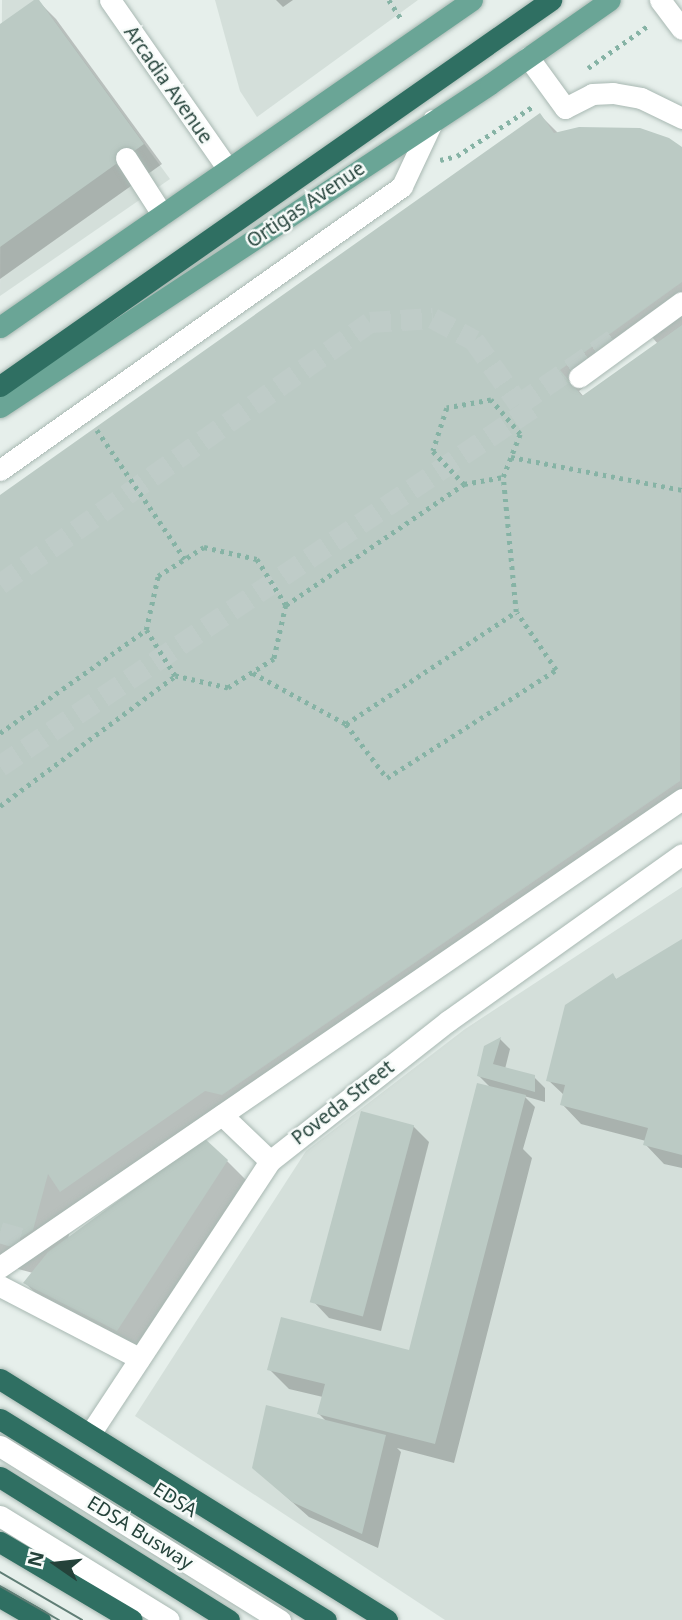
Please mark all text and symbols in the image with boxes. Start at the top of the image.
street label: Arcadia Avenue [119,22,217,148]
street label: Ortigas Avenue [243,157,369,253]
street label: Poveda Street [287,1056,399,1150]
street label: EDSA [149,1478,201,1522]
street label: EDSA Busway [83,1491,197,1575]
north arrow [21,1529,91,1599]
text: N [21,1548,50,1570]

